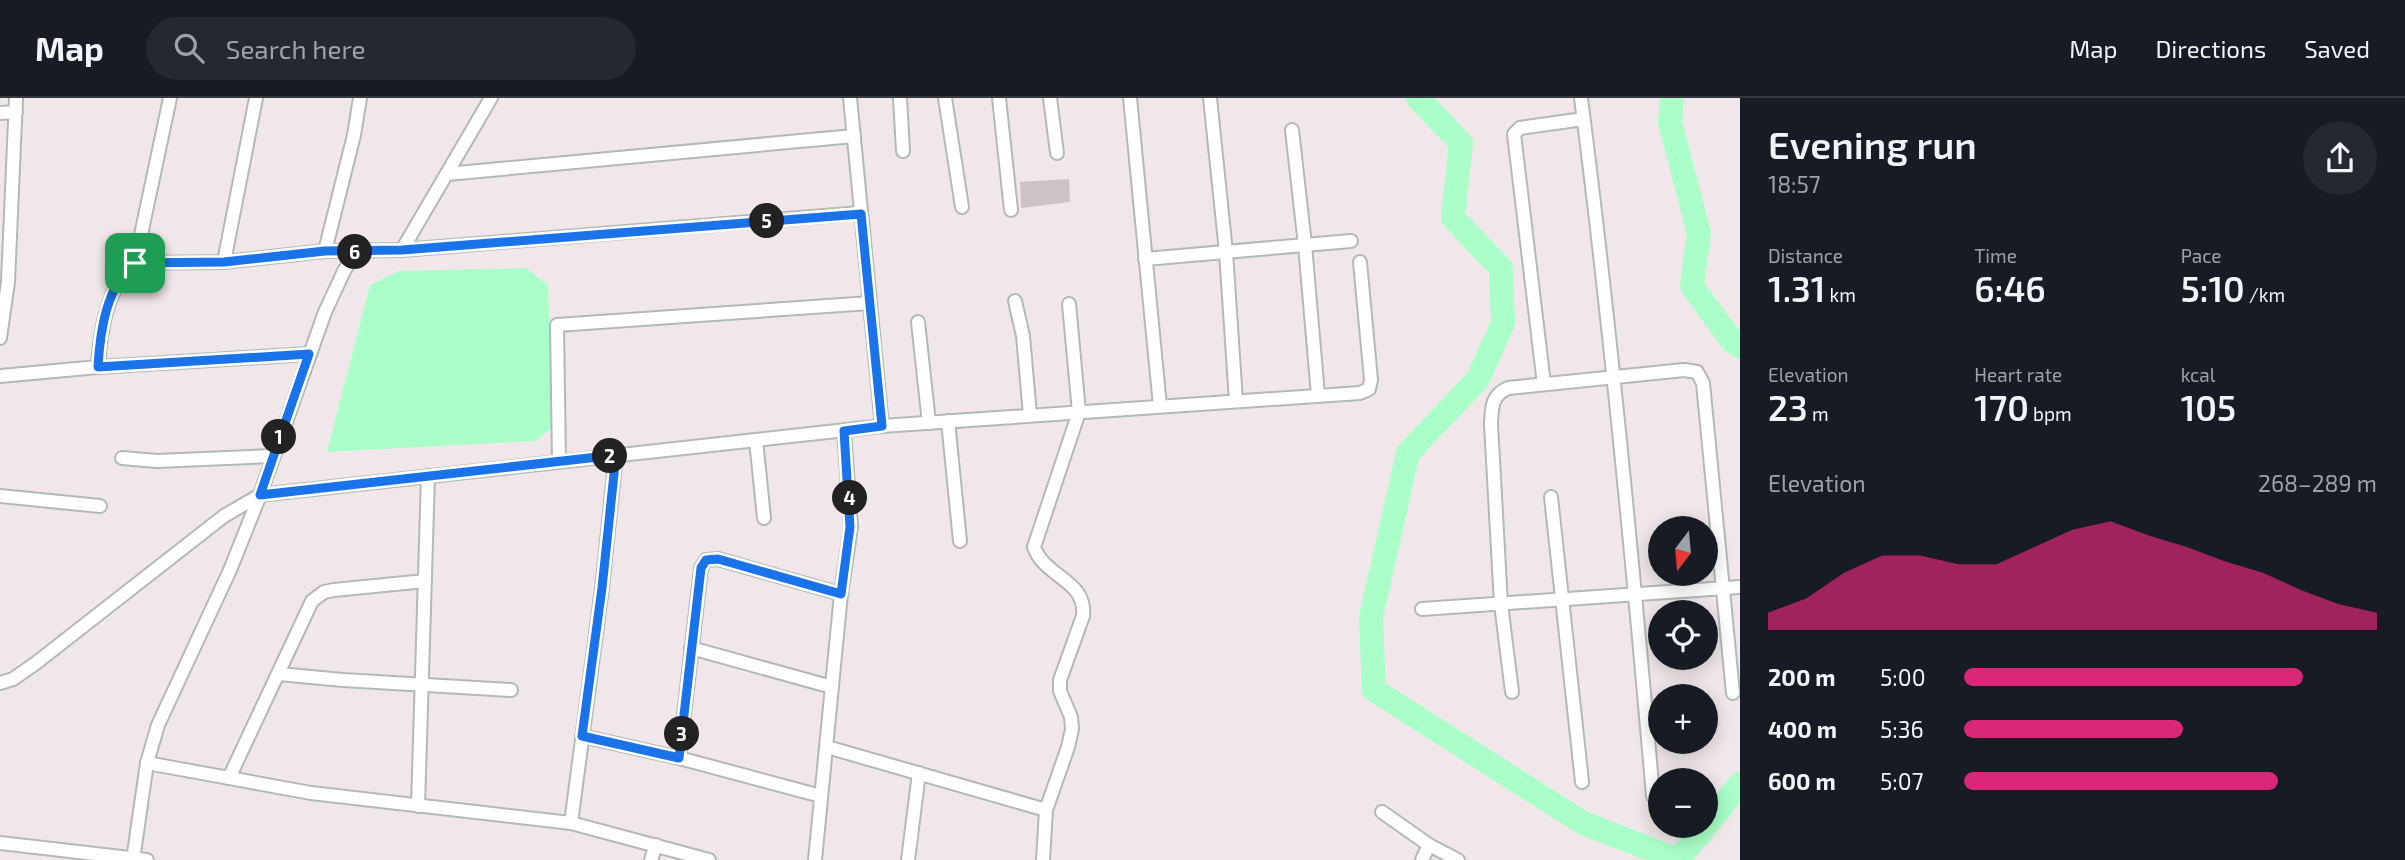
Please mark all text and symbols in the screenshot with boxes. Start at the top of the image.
search box [146,17,636,80]
text: Map [35,28,104,68]
icon: search [170,29,208,67]
text: Search here [226,33,365,64]
text: Map [2069,34,2117,63]
text: Directions [2155,34,2266,63]
text: Saved [2304,34,2370,63]
text: Evening run [1768,121,1977,167]
button: share [2303,121,2377,195]
text: 18:57 [1768,170,1821,198]
pin: 5 [750,204,784,238]
text: 5 [761,209,772,232]
pin [105,233,165,293]
pin: 6 [338,234,372,270]
text: 6 [349,240,360,263]
icon: arrive [116,244,154,282]
text: Distance [1768,244,1843,267]
text: Time [1974,244,2017,267]
text: Pace [2181,244,2222,267]
text: 1.31 [1768,267,1825,309]
text: 6:46 [1974,267,2046,309]
text: 5:10 [2181,267,2245,309]
text: km [1825,283,1856,306]
text: /km [2245,283,2285,306]
text: Elevation [1768,363,1849,386]
text: Heart rate [1974,363,2062,386]
text: kcal [2181,363,2215,386]
text: 23 [1768,386,1808,428]
text: 170 [1974,386,2029,428]
text: 105 [2181,386,2236,428]
text: m [1808,402,1829,425]
text: bpm [2029,402,2072,425]
pin: 1 [262,420,296,454]
text: 1 [274,425,283,448]
pin: 2 [592,438,628,474]
text: 2 [604,444,615,467]
text: Elevation [1768,469,1866,497]
text: 268–289 m [2258,469,2377,497]
pin: 4 [832,480,868,516]
text: 4 [843,486,856,509]
north arrow [1648,516,1718,586]
map controls [1648,516,1718,838]
button: locate [1648,600,1718,670]
text: 200 m [1768,663,1836,691]
text: 5:00 [1880,663,1926,691]
button: + [1648,684,1718,754]
text: 400 m [1768,715,1837,743]
text: 5:36 [1880,715,1924,743]
pin: 3 [664,716,700,752]
text: 3 [676,722,687,745]
text: 600 m [1768,767,1836,795]
text: 5:07 [1880,767,1923,795]
button: − [1648,768,1718,838]

